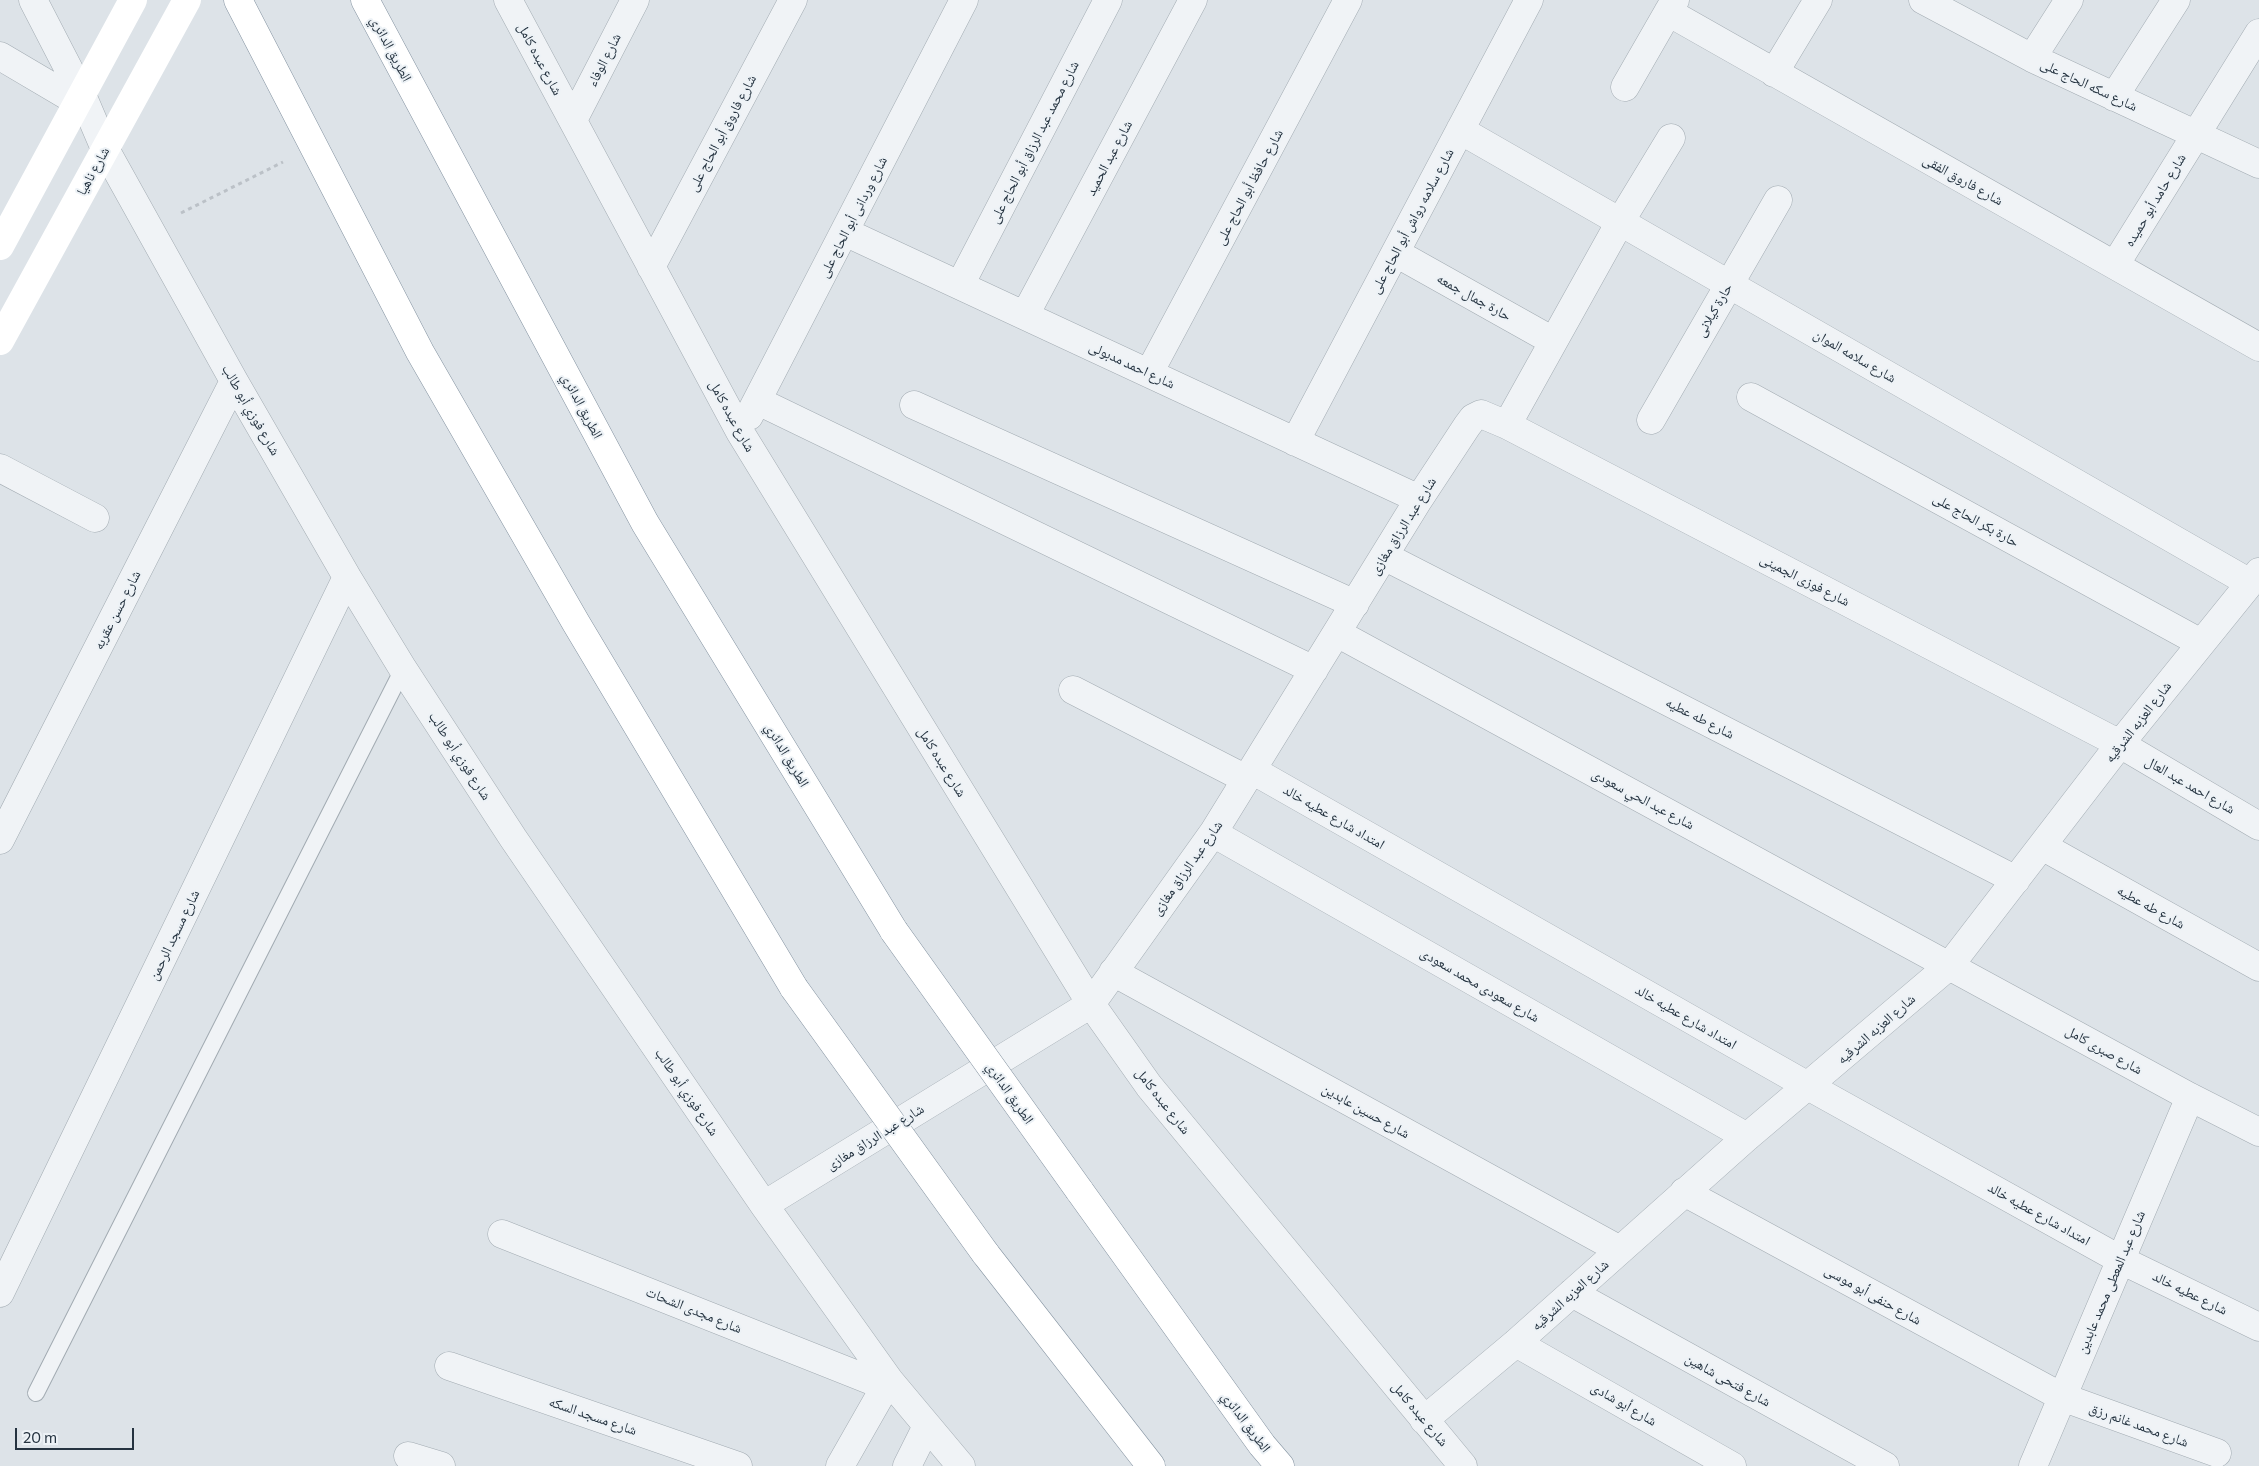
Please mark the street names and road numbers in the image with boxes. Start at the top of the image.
street label: الطريق الدائري [367,13,415,85]
street label: شارع عبده كامل [514,20,566,98]
street label: شارع الوفاء [583,30,625,90]
street label: شارع سكه الحاج على [2038,55,2140,115]
street label: شارع محمد عبد الرزاق أبو الحاج على [986,58,1082,226]
street label: شارع فاروق أبو الحاج على [684,72,760,194]
street label: شارع عبد الحميد [1082,117,1136,199]
street label: شارع حافظ أبو الحاج على [1211,126,1287,248]
street label: شارع ناهيا [73,144,113,198]
street label: شارع سلامه رواش أبو الحاج على [1367,146,1457,296]
street label: شارع حامد أبو حميده [2121,150,2189,250]
street label: شارع فاروق الفقى [1920,151,2006,209]
street label: شارع وردانى أبو الحاج على [815,154,891,280]
street label: حارة جمال جمعه [1434,270,1514,324]
street label: حارة كيلانى [1692,280,1736,340]
street label: شارع سلامه الموان [1811,326,1899,386]
street label: شارع احمد مدبولى [1086,338,1178,392]
street label: شارع فوزي أبو طالب [218,362,284,458]
street label: الطريق الدائري [558,370,606,442]
street label: شارع عبده كامل [705,377,759,455]
street label: شارع عبد الرزاق مغازى [1366,474,1440,578]
street label: حارة بكر الحاج على [1930,489,2022,551]
street label: شارع فوزى الجمينى [1757,550,1853,610]
street label: شارع حسن عقربه [90,568,144,652]
street label: شارع العزبه الشرقيه [2101,678,2175,766]
street label: شارع طه عطيه [1663,694,1737,742]
street label: شارع فوزي أبو طالب [425,709,495,803]
street label: الطريق الدائري [761,720,813,790]
street label: شارع عبده كامل [914,724,970,800]
street label: شارع احمد عبد العال [2142,752,2238,818]
street label: شارع عبد الحي سعودى [1589,765,1697,833]
street label: امتداد شارع عطيه خالد [1280,781,1388,853]
street label: شارع عبد الرزاق مغازى [1148,817,1226,919]
street label: شارع طه عطيه [2114,882,2188,932]
street label: شارع مسجد الرحمن [145,887,203,983]
street label: شارع سعودى محمد سعودى [1417,944,1543,1026]
street label: امتداد شارع عطيه خالد [1632,981,1740,1053]
street label: شارع العزبه الشرقيه [1833,990,1919,1068]
street label: شارع صبرى كامل [2063,1022,2145,1078]
street label: شارع فوزي أبو طالب [651,1045,723,1139]
street label: الطريق الدائري [983,1059,1037,1127]
street label: شارع عبده كامل [1132,1065,1194,1137]
street label: شارع حسين عابدين [1319,1080,1413,1142]
street label: شارع عبد الرزاق مغازى [823,1100,927,1174]
street label: امتداد شارع عطيه خالد [1985,1179,2093,1249]
street label: شارع عبد المعطى محمد عابدين [2073,1208,2149,1356]
street label: شارع العزبه الشرقيه [1528,1256,1612,1334]
street label: شارع حنفى أبو موسى [1822,1261,1924,1329]
street label: شارع عطيه خالد [2150,1268,2230,1318]
street label: شارع مجدى الشحات [643,1283,745,1337]
street label: شارع فتحى شاهين [1682,1350,1774,1410]
street label: شارع عبده كامل [1388,1378,1452,1450]
street label: شارع أبو شادى [1588,1378,1660,1430]
street label: الطريق الدائري [1218,1388,1274,1456]
street label: شارع مسجد السكه [547,1393,639,1439]
street label: شارع محمد غانم رزق [2087,1399,2191,1451]

